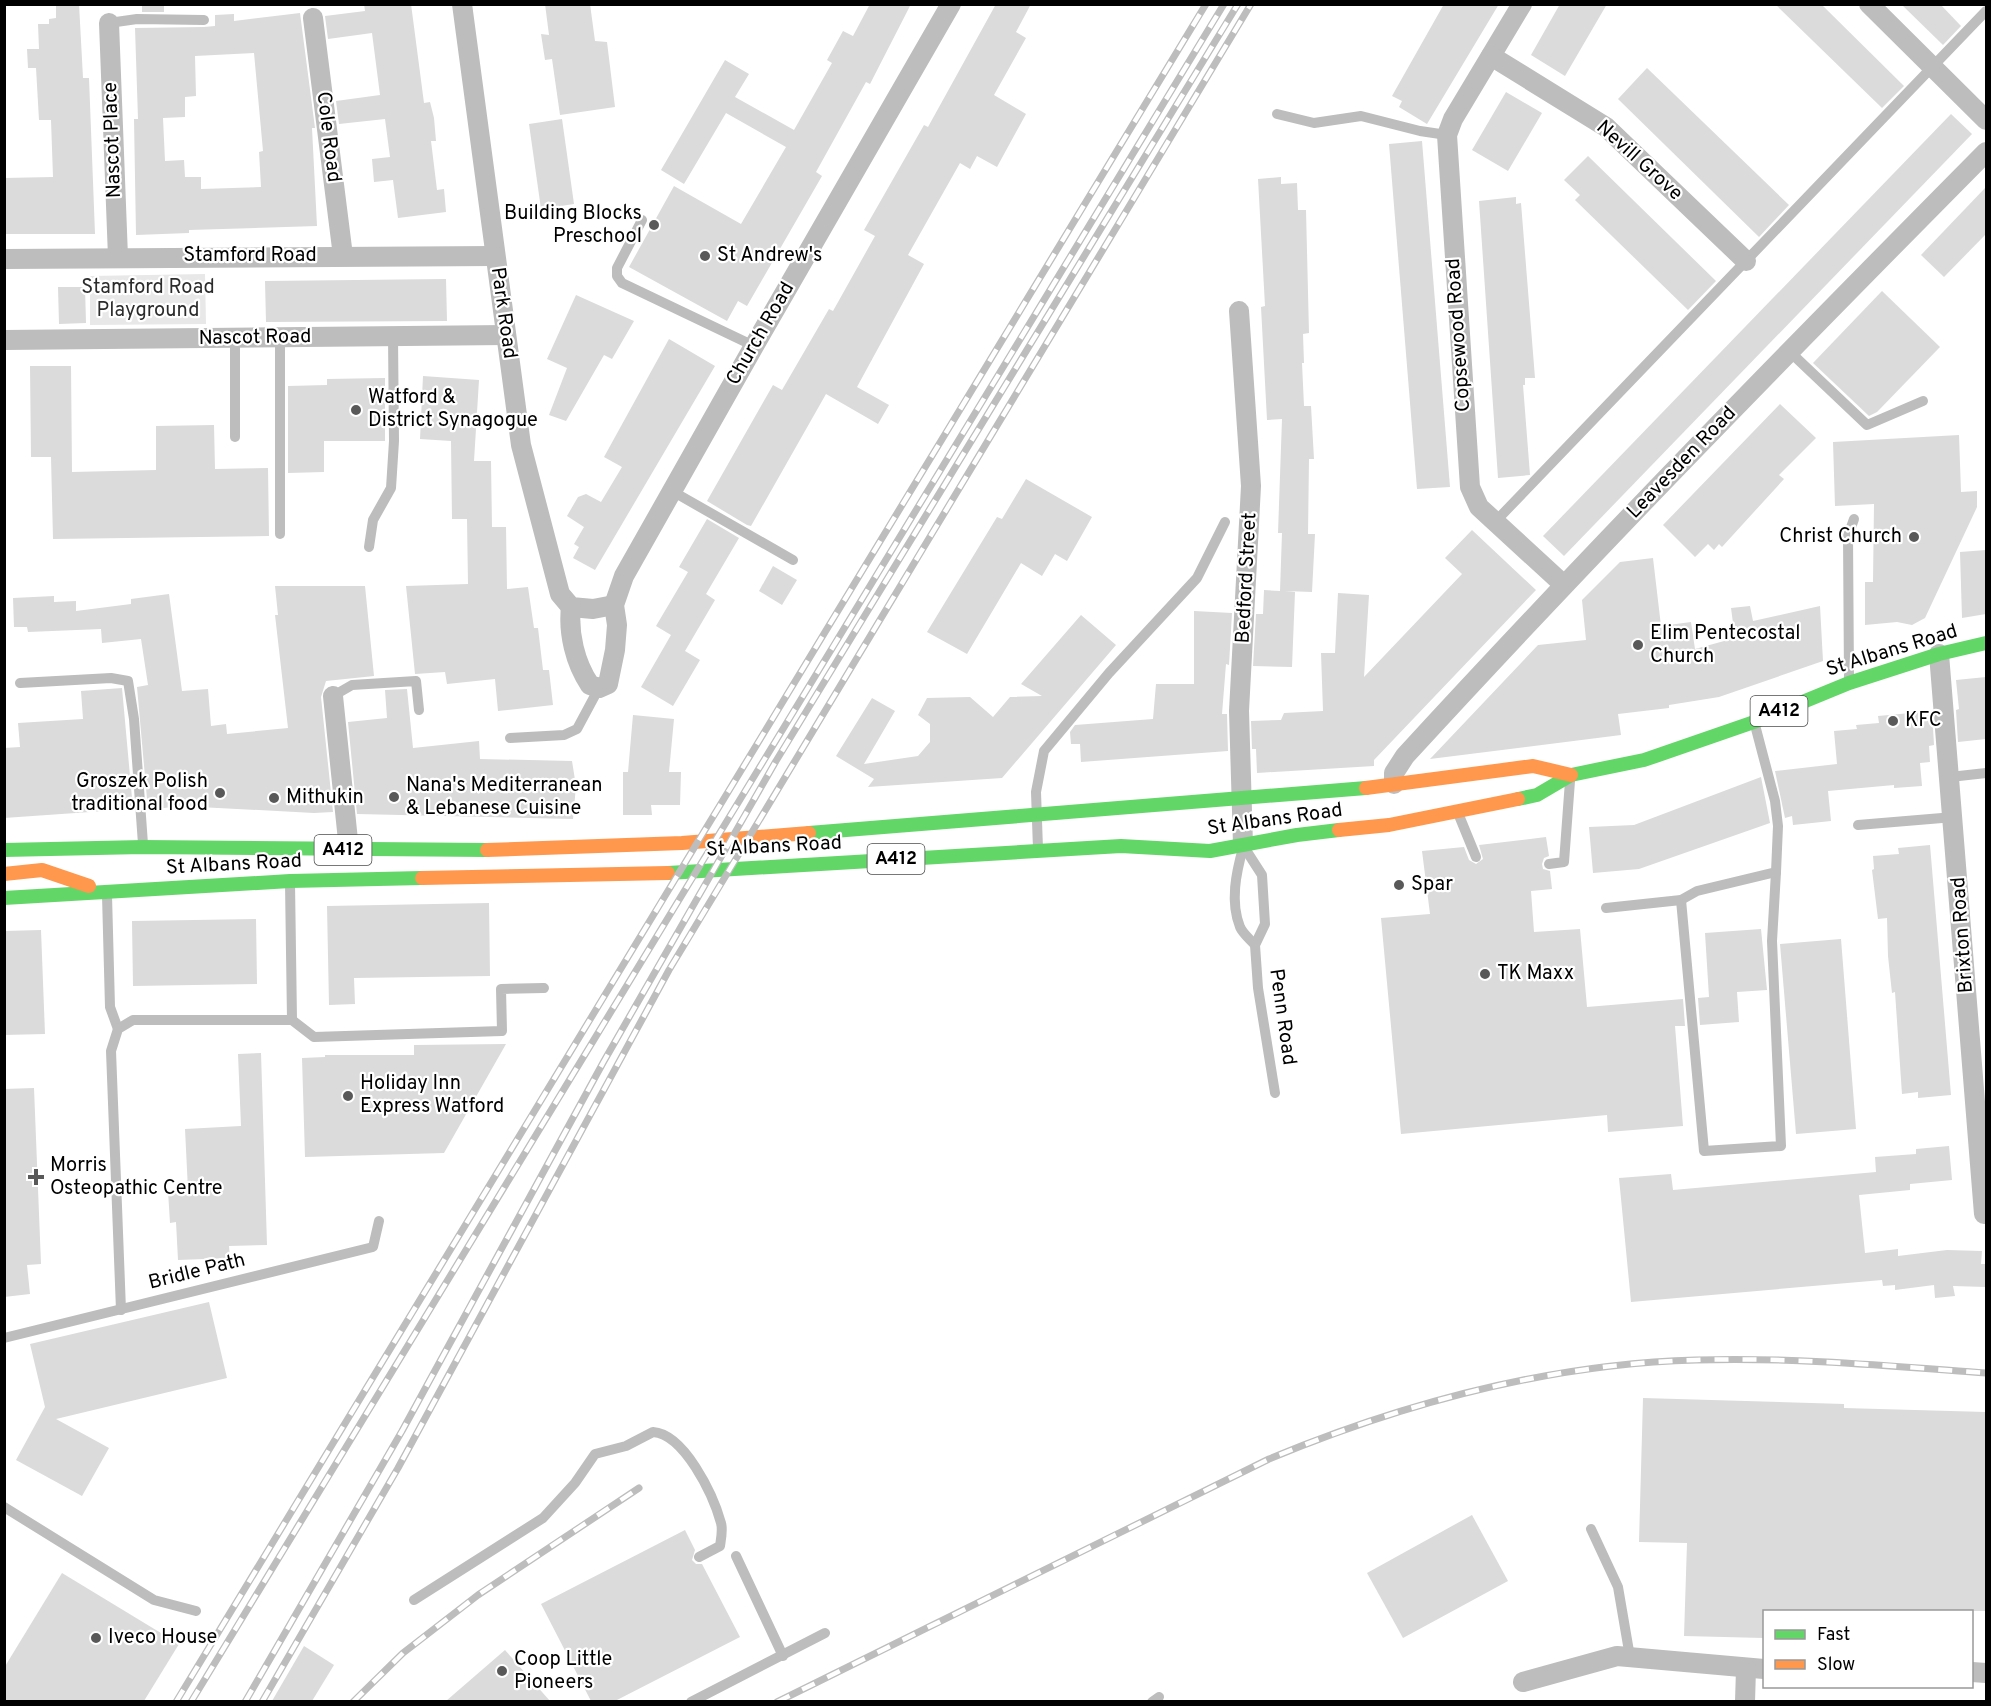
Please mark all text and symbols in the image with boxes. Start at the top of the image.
street label: Nascot Place [98,81,128,199]
street label: Cole Road [310,90,346,184]
street label: Nevill Grove [1590,115,1688,207]
place label: Building Blocks Preschool [504,201,642,250]
marker: Building Blocks Preschool [647,218,661,232]
street label: Stamford Road [183,243,317,269]
place label: St Andrew's [717,243,822,269]
marker: St Andrew's [698,249,712,263]
street label: Copsewood Road [1441,257,1477,413]
street label: Park Road [484,265,522,361]
park label: Stamford Road Playground [81,275,215,324]
street label: Church Road [721,278,801,390]
street label: Nascot Road [198,324,312,352]
place label: Watford & District Synagogue [368,385,538,434]
street label: Leavesden Road [1622,401,1742,525]
marker: Watford & District Synagogue [349,403,363,417]
street label: Bedford Street [1231,512,1263,644]
place label: Christ Church [1779,524,1902,550]
marker: Christ Church [1907,530,1921,544]
street label: St Albans Road [1823,619,1961,683]
place label: Elim Pentecostal Church [1650,621,1800,670]
marker: Elim Pentecostal Church [1631,638,1645,652]
road number: A412 [1750,696,1808,726]
place label: KFC [1905,708,1942,734]
marker: KFC [1886,714,1900,728]
place label: Groszek Polish traditional food [71,769,208,818]
place label: Nana's Mediterranean & Lebanese Cuisine [406,773,603,822]
place label: Mithukin [286,785,364,811]
marker: Groszek Polish traditional food [213,786,227,800]
marker: Nana's Mediterranean & Lebanese Cuisine [387,790,401,804]
marker: Mithukin [267,791,281,805]
street label: St Albans Road [1206,798,1344,842]
street label: St Albans Road [705,830,843,864]
road number: A412 [314,835,372,865]
road number: A412 [868,844,924,874]
street label: St Albans Road [165,848,303,882]
place label: Spar [1411,872,1453,898]
street label: Brixton Road [1946,876,1980,994]
marker: Spar [1392,878,1406,892]
place label: TK Maxx [1497,961,1574,987]
street label: Penn Road [1262,967,1302,1067]
marker: TK Maxx [1478,967,1492,981]
place label: Holiday Inn Express Watford [360,1071,504,1120]
marker: Holiday Inn Express Watford [341,1089,355,1103]
place label: Morris Osteopathic Centre [50,1153,223,1202]
marker: Morris Osteopathic Centre [27,1168,45,1186]
street label: Bridle Path [146,1247,248,1297]
legend [1763,1610,1973,1688]
text: Fast [1817,1624,1850,1647]
place label: Iveco House [108,1625,217,1651]
marker: Iveco House [89,1631,103,1645]
place label: Coop Little Pioneers [514,1647,612,1696]
text: Slow [1817,1654,1855,1677]
marker: Coop Little Pioneers [495,1664,509,1678]

